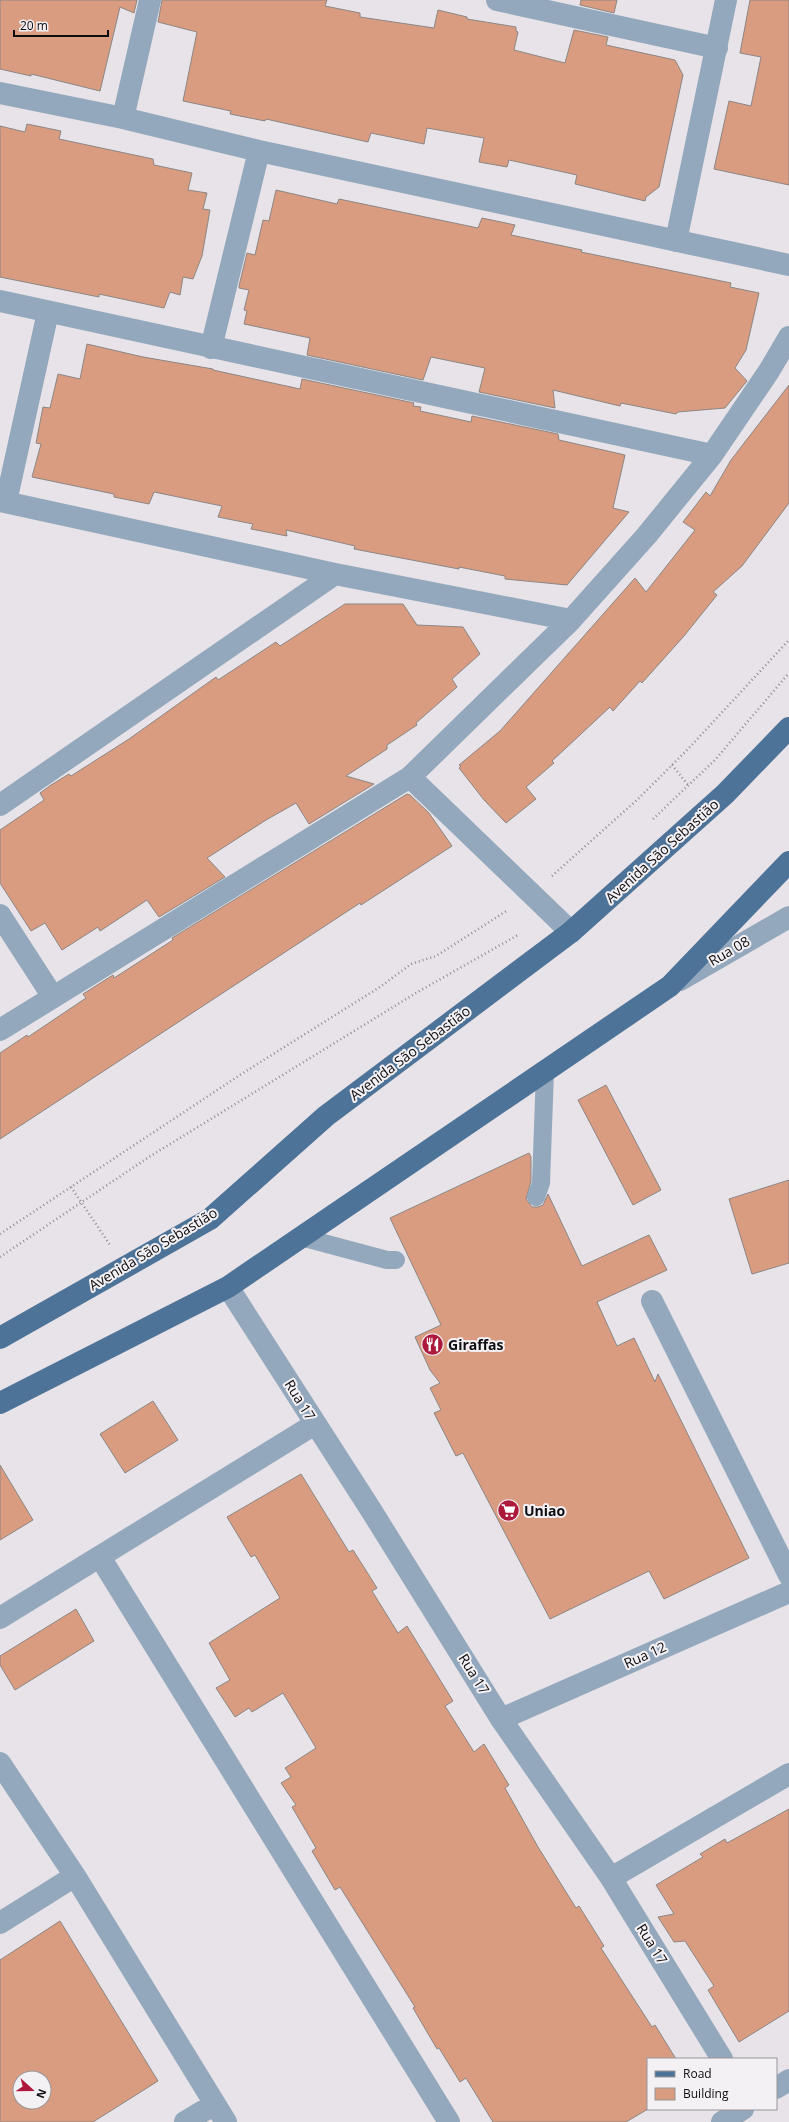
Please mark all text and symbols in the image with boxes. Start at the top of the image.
scale bar [14,12,108,38]
text: 20 m [20,17,48,34]
street label: Avenida São Sebastião [601,795,722,907]
street label: Rua 08 [705,931,753,970]
street label: Avenida São Sebastião [345,1001,474,1104]
street label: Avenida São Sebastião [85,1203,220,1294]
restaurant icon: Giraffas [420,1332,446,1358]
place label: Giraffas [448,1335,504,1354]
street label: Rua 17 [281,1376,320,1424]
supermarket icon: Uniao [495,1498,521,1524]
place label: Uniao [524,1501,566,1520]
street label: Rua 12 [621,1637,669,1672]
street label: Rua 17 [455,1650,494,1698]
street label: Rua 17 [633,1920,672,1968]
legend [647,2058,777,2110]
text: Road [683,2065,712,2082]
north arrow [12,2070,52,2110]
text: Building [683,2085,729,2102]
text: N [33,2087,50,2101]

